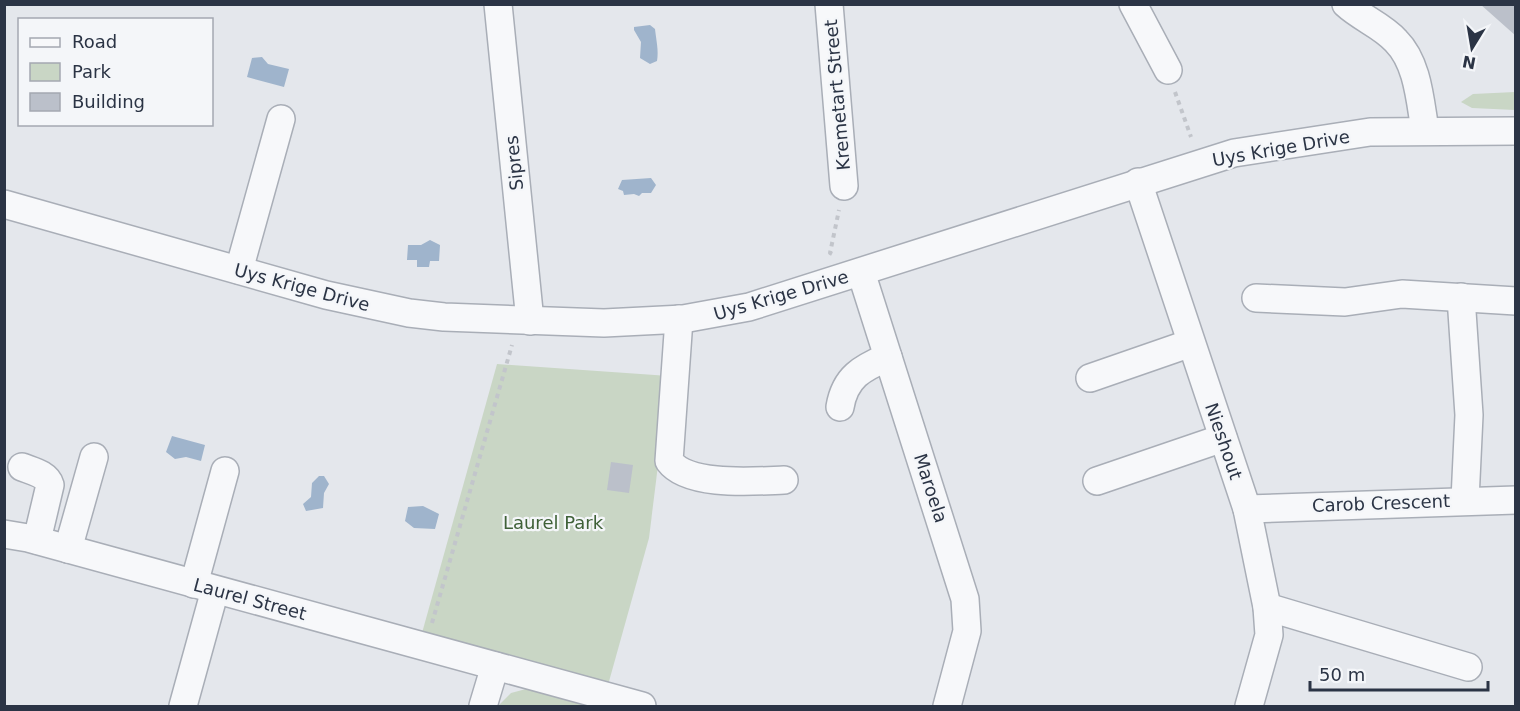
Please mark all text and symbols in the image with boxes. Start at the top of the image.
legend [18,18,213,126]
north arrow [1442,18,1502,78]
street label: Kremetart Street [820,19,854,171]
text: Road [72,31,117,52]
text: N [1461,52,1478,73]
text: Park [72,61,111,82]
text: Building [72,91,145,112]
street label: Uys Krige Drive [1211,126,1351,170]
street label: Sipres [501,134,527,192]
street label: Uys Krige Drive [232,259,372,315]
street label: Uys Krige Drive [711,266,851,324]
street label: Nieshout [1201,400,1247,482]
street label: Maroela [910,451,952,525]
street label: Carob Crescent [1312,490,1450,516]
park label: Laurel Park [503,512,604,533]
street label: Laurel Street [191,574,309,624]
scale bar [1310,654,1488,692]
text: 50 m [1319,664,1365,685]

